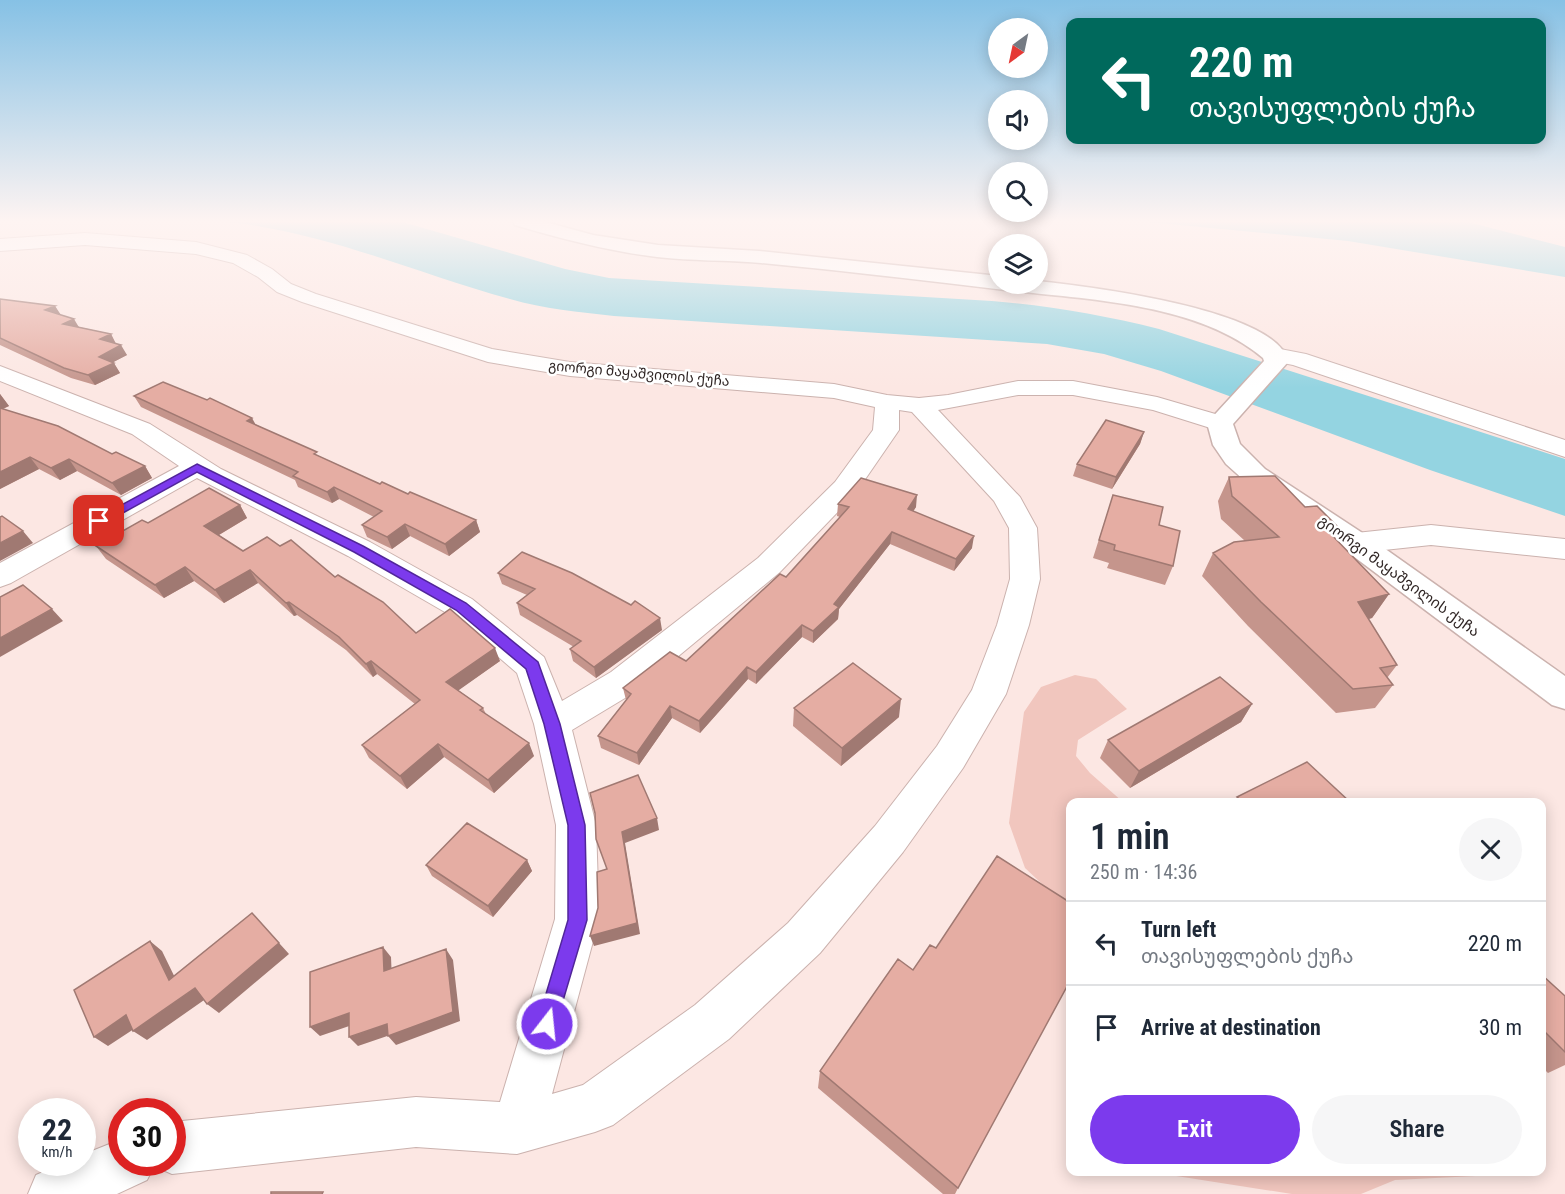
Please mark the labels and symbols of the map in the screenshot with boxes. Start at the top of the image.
north arrow [988,18,1048,78]
street label: გიორგი მაყაშვილის ქუჩა [548,357,730,390]
pin [73,495,124,546]
street label: გიორგი მაყაშვილის ქუჩა [1315,511,1483,641]
position arrow [515,992,579,1056]
speed limit sign: 30 [108,1098,186,1176]

